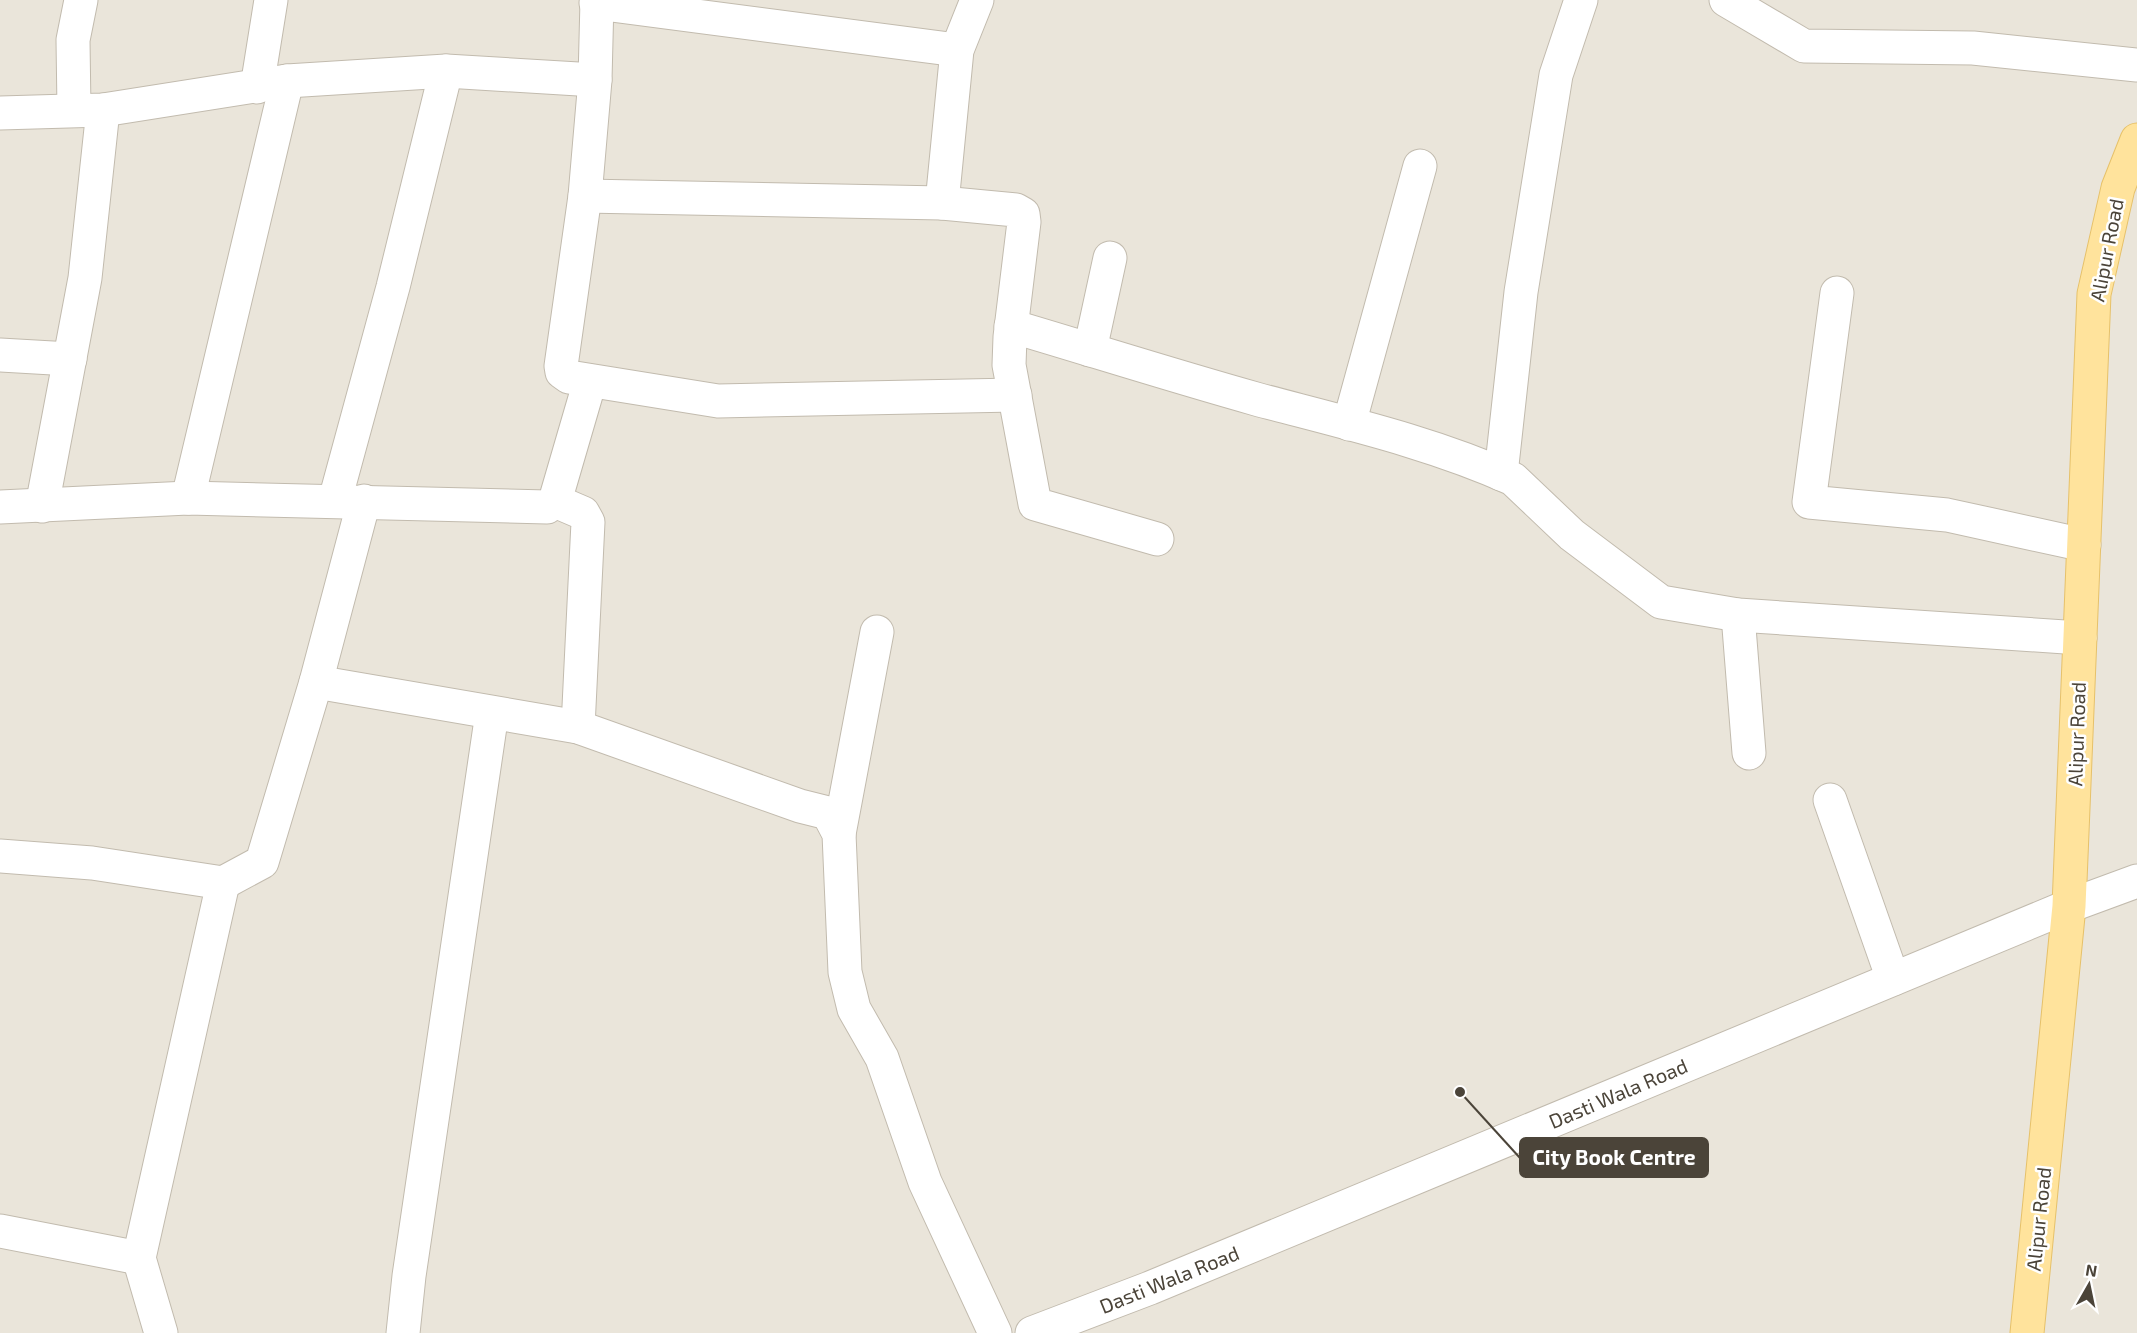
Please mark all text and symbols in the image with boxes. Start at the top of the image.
street label: Alipur Road [2084,196,2128,304]
street label: Alipur Road [2062,681,2090,787]
street label: Dasti Wala Road [1545,1053,1691,1133]
callout: City Book Centre [1520,1138,1708,1177]
text: City Book Centre [1532,1144,1696,1170]
street label: Alipur Road [2021,1166,2055,1272]
street label: Dasti Wala Road [1096,1240,1242,1318]
north arrow [2059,1255,2119,1315]
text: N [2084,1259,2099,1280]

